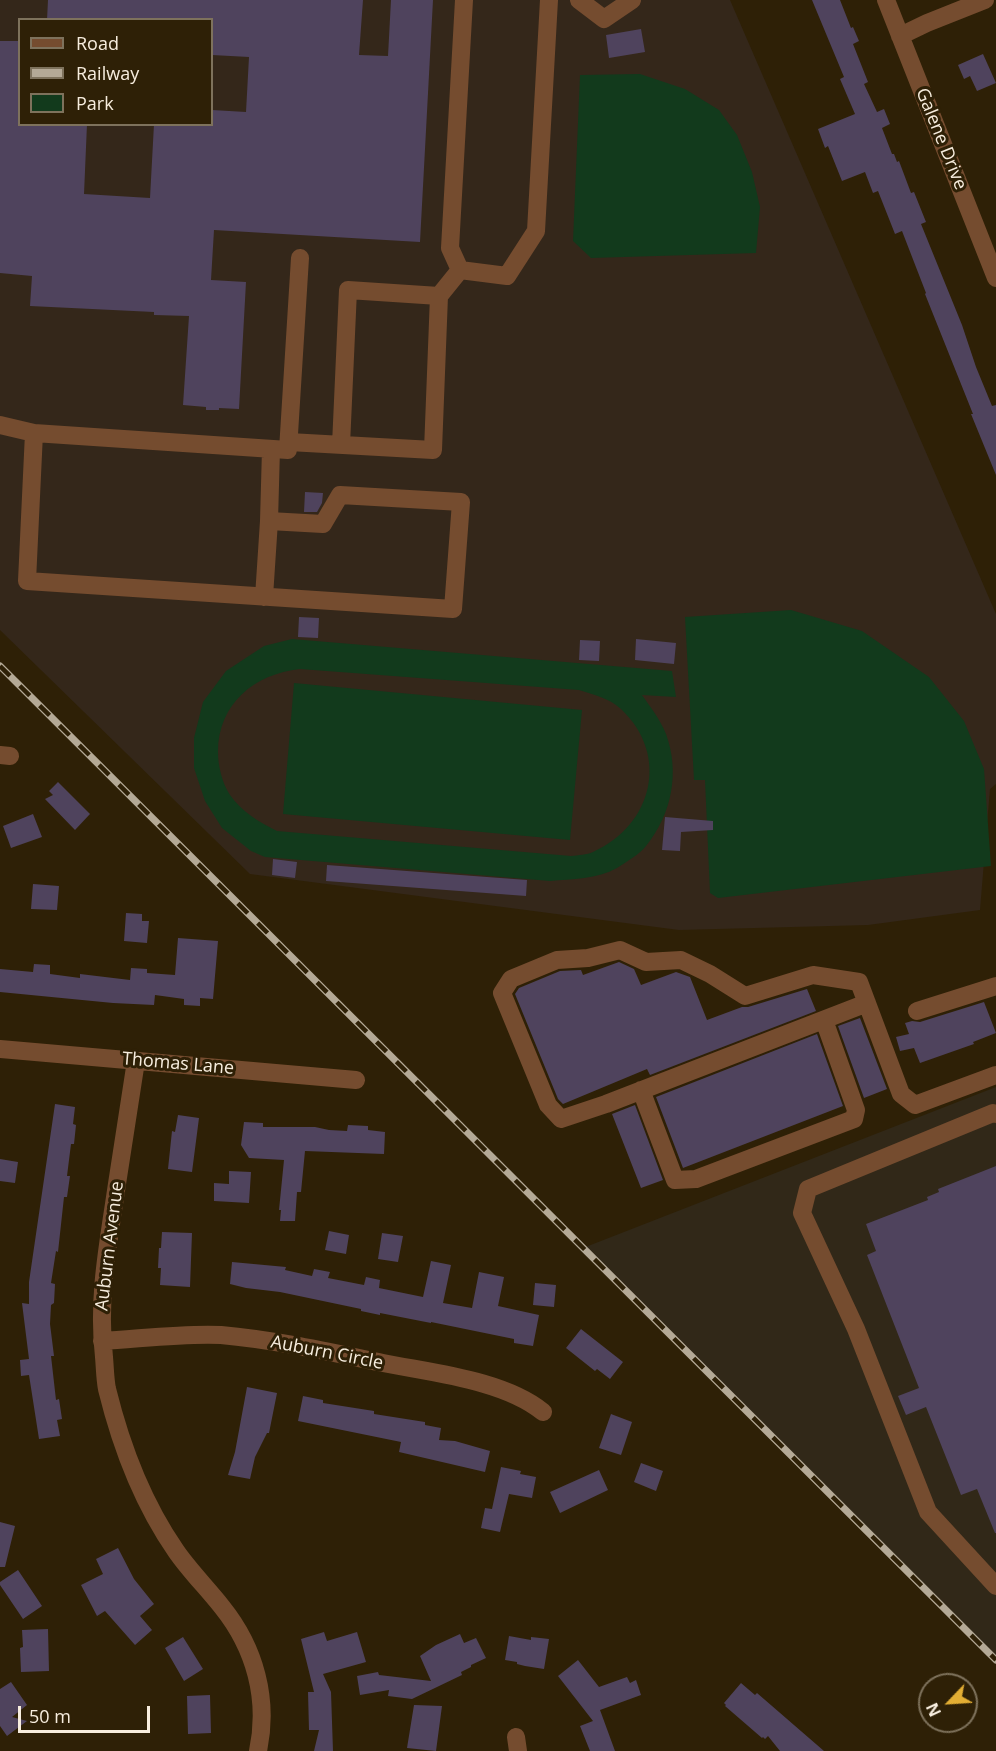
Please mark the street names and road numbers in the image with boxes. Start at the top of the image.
street label: Galene Drive [911,85,971,193]
street label: Thomas Lane [121,1048,235,1080]
street label: Auburn Avenue [91,1180,129,1312]
street label: Auburn Circle [269,1332,385,1374]

